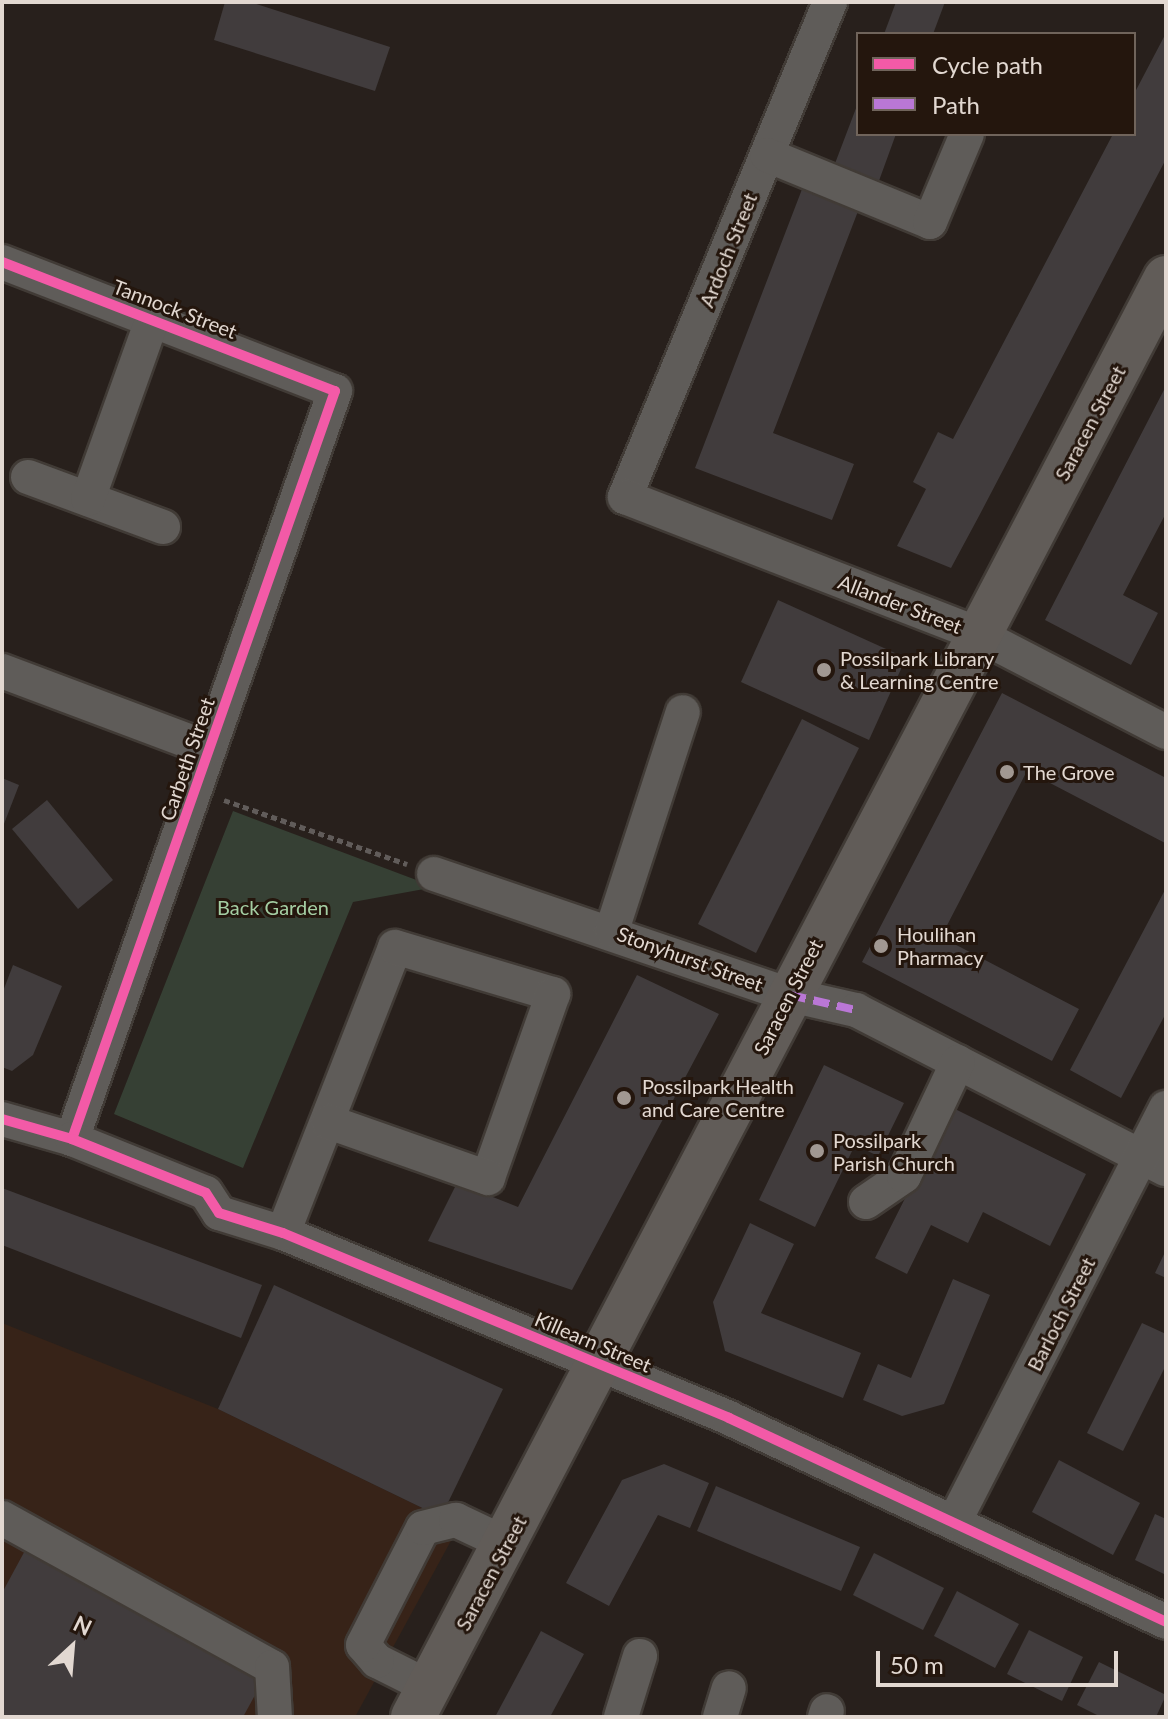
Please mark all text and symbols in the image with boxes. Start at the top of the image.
legend [856,32,1136,136]
text: Cycle path [932,50,1043,79]
text: Path [932,90,980,119]
street label: Ardoch Street [694,189,762,311]
street label: Tannock Street [110,274,240,344]
street label: Saracen Street [1050,361,1130,485]
street label: Allander Street [835,569,965,639]
place label: Possilpark Library & Learning Centre [840,646,999,693]
marker: Possilpark Library & Learning Centre [815,661,833,679]
street label: Carbeth Street [155,694,219,824]
place label: The Grove [1023,760,1114,784]
marker: The Grove [998,763,1016,781]
park label: Back Garden [217,895,329,919]
street label: Stonyhurst Street [614,922,766,996]
place label: Houlihan Pharmacy [897,922,984,969]
street label: Saracen Street [749,935,827,1059]
marker: Houlihan Pharmacy [872,937,890,955]
place label: Possilpark Health and Care Centre [642,1074,794,1121]
marker: Possilpark Health and Care Centre [613,1087,635,1109]
place label: Possilpark Parish Church [833,1128,955,1175]
marker: Possilpark Parish Church [808,1142,826,1160]
street label: Barloch Street [1022,1253,1100,1375]
street label: Killearn Street [531,1307,655,1377]
street label: Saracen Street [451,1511,531,1635]
north arrow [32,1607,112,1687]
text: N [69,1609,96,1641]
scale bar [880,1635,1122,1685]
text: 50 m [890,1650,944,1679]

